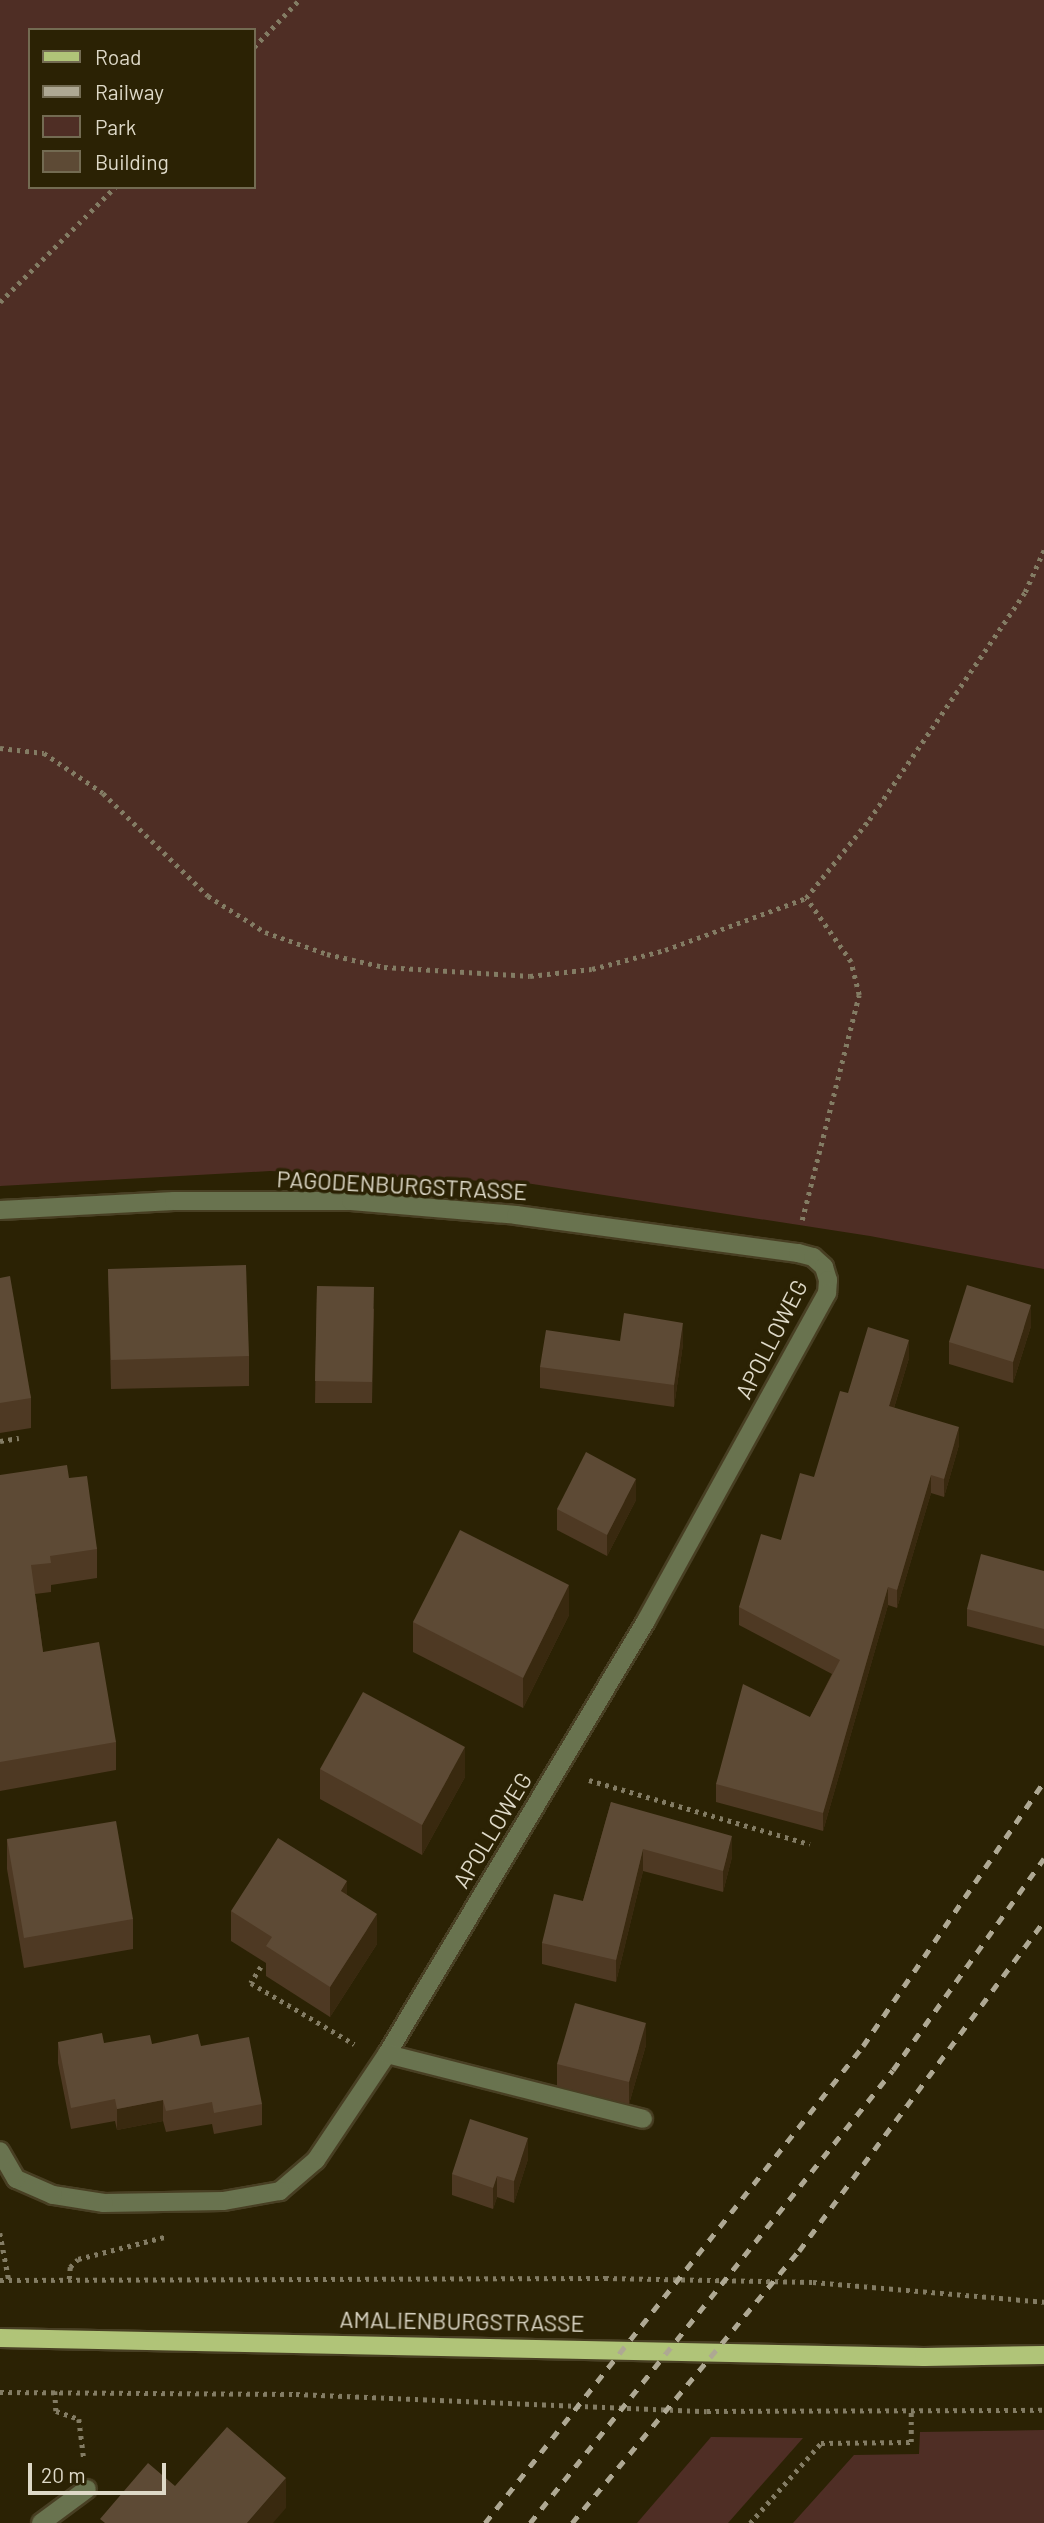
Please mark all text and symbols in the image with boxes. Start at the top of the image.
legend [28,28,256,189]
text: Road [95,44,141,69]
text: Railway [95,79,164,104]
text: Park [95,114,136,139]
text: Building [95,149,169,174]
street label: PAGODENBURGSTRASSE [276,1165,528,1205]
street label: APOLLOWEG [729,1275,813,1403]
street label: APOLLOWEG [447,1767,537,1893]
street label: AMALIENBURGSTRASSE [339,2305,585,2337]
scale bar [32,2450,170,2494]
text: 20 m [41,2462,86,2487]

